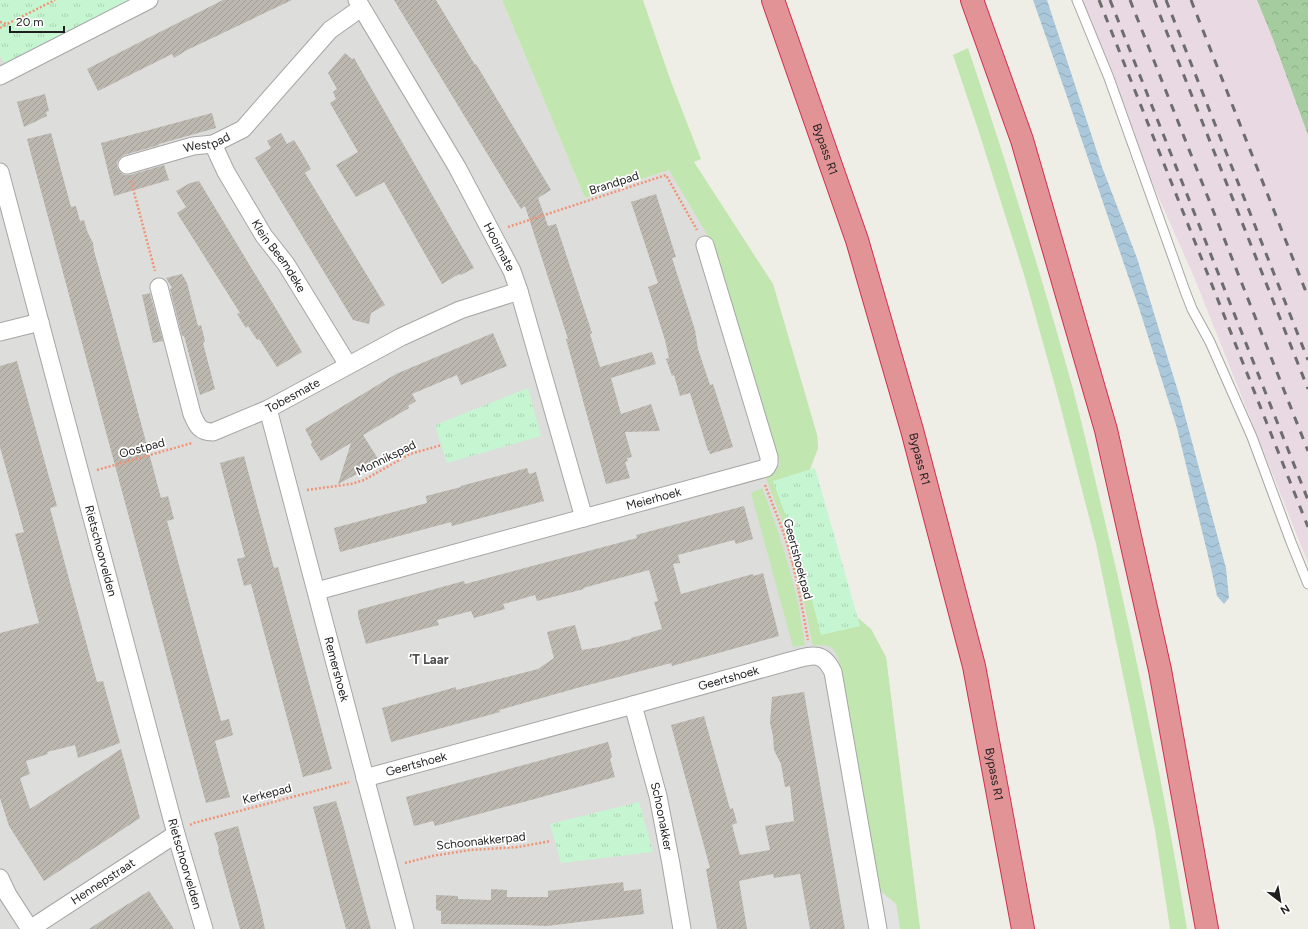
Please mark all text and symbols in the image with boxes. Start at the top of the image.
scale bar [10,8,64,34]
text: 20 m [16,15,44,29]
street label: Bypass R1 [810,122,841,177]
street label: Westpad [182,130,232,155]
street label: Brandpad [587,168,641,198]
street label: Klein Beemdeke [249,217,309,295]
street label: Hooimate [481,220,518,274]
street label: Tobesmate [263,375,323,416]
street label: Bypass R1 [906,431,933,487]
street label: Oostpad [118,435,166,461]
street label: Monnikspad [354,437,418,479]
street label: Meierhoek [625,485,683,513]
street label: Rietschoorvelden [82,504,120,598]
street label: Geertshoekpad [781,517,815,601]
street label: Remershoek [321,635,352,703]
district label: ’T Laar [409,652,449,667]
street label: Geertshoek [697,663,761,693]
street label: Bypass R1 [982,746,1006,802]
street label: Geertshoek [384,749,448,779]
street label: Kerkepad [241,781,293,807]
street label: Schoonakker [648,781,675,852]
street label: Rietschoorvelden [165,817,205,911]
street label: Schoonakkerpad [436,829,526,853]
street label: Hennepstraat [68,855,138,907]
north arrow [1260,881,1300,921]
text: N [1278,901,1292,917]

